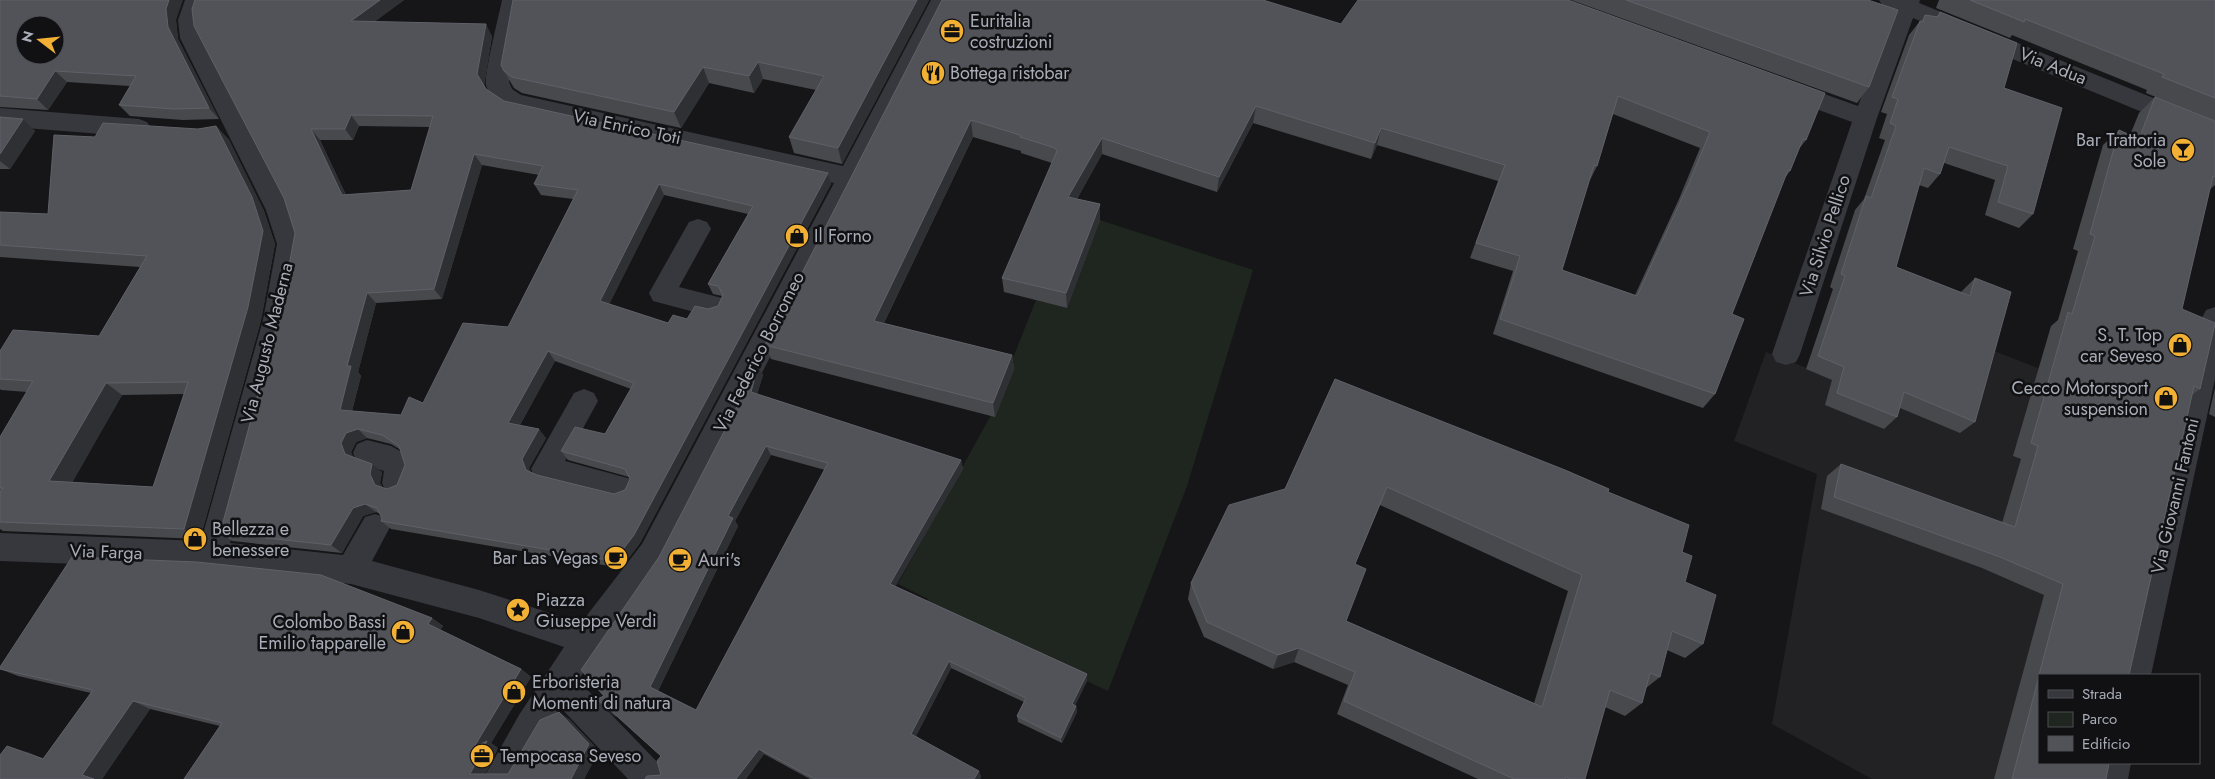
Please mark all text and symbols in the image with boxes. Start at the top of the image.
place label: Euritalia costruzioni [970,8,1053,55]
north arrow [15,15,65,65]
office icon: Euritalia costruzioni [939,18,965,44]
text: N [16,28,39,45]
street label: Via Adua [2015,41,2091,91]
restaurant icon: Bottega ristobar [920,60,946,86]
place label: Bottega ristobar [950,60,1070,86]
street label: Via Enrico Toti [570,103,684,151]
place label: Bar Trattoria Sole [2076,127,2166,174]
bar icon: Bar Trattoria Sole [2170,137,2196,163]
street label: Via Silvio Pellico [1793,171,1857,300]
shop icon: Il Forno [784,223,810,249]
place label: Il Forno [814,223,872,249]
street label: Via Augusto Maderna [234,260,300,426]
street label: Via Federico Borromeo [707,267,811,437]
place label: S. T. Top car Seveso [2080,322,2162,369]
shop icon: S. T. Top car Seveso [2167,332,2193,358]
place label: Cecco Motorsport suspension [2011,375,2149,422]
shop icon: Cecco Motorsport suspension [2153,385,2179,411]
street label: Via Giovanni Fantoni [2144,416,2206,576]
place label: Bellezza e benessere [212,516,289,563]
shop icon: Bellezza e benessere [182,526,208,552]
street label: Via Farga [69,538,143,566]
place label: Bar Las Vegas [492,545,598,571]
cafe icon: Bar Las Vegas [603,545,629,571]
cafe icon: Auri's [667,547,693,573]
place label: Auri's [698,547,740,573]
place label: Piazza Giuseppe Verdi [536,587,657,634]
place icon: Piazza Giuseppe Verdi [505,597,531,623]
place label: Colombo Bassi Emilio tapparelle [258,609,386,656]
shop icon: Colombo Bassi Emilio tapparelle [390,619,416,645]
place label: Erboristeria Momenti di natura [532,669,671,716]
legend [2038,674,2200,764]
shop icon: Erboristeria Momenti di natura [501,679,527,705]
text: Strada [2082,683,2122,705]
text: Parco [2082,708,2117,730]
text: Edificio [2082,733,2130,755]
office icon: Tempocasa Seveso [469,743,495,769]
place label: Tempocasa Seveso [500,743,642,769]

